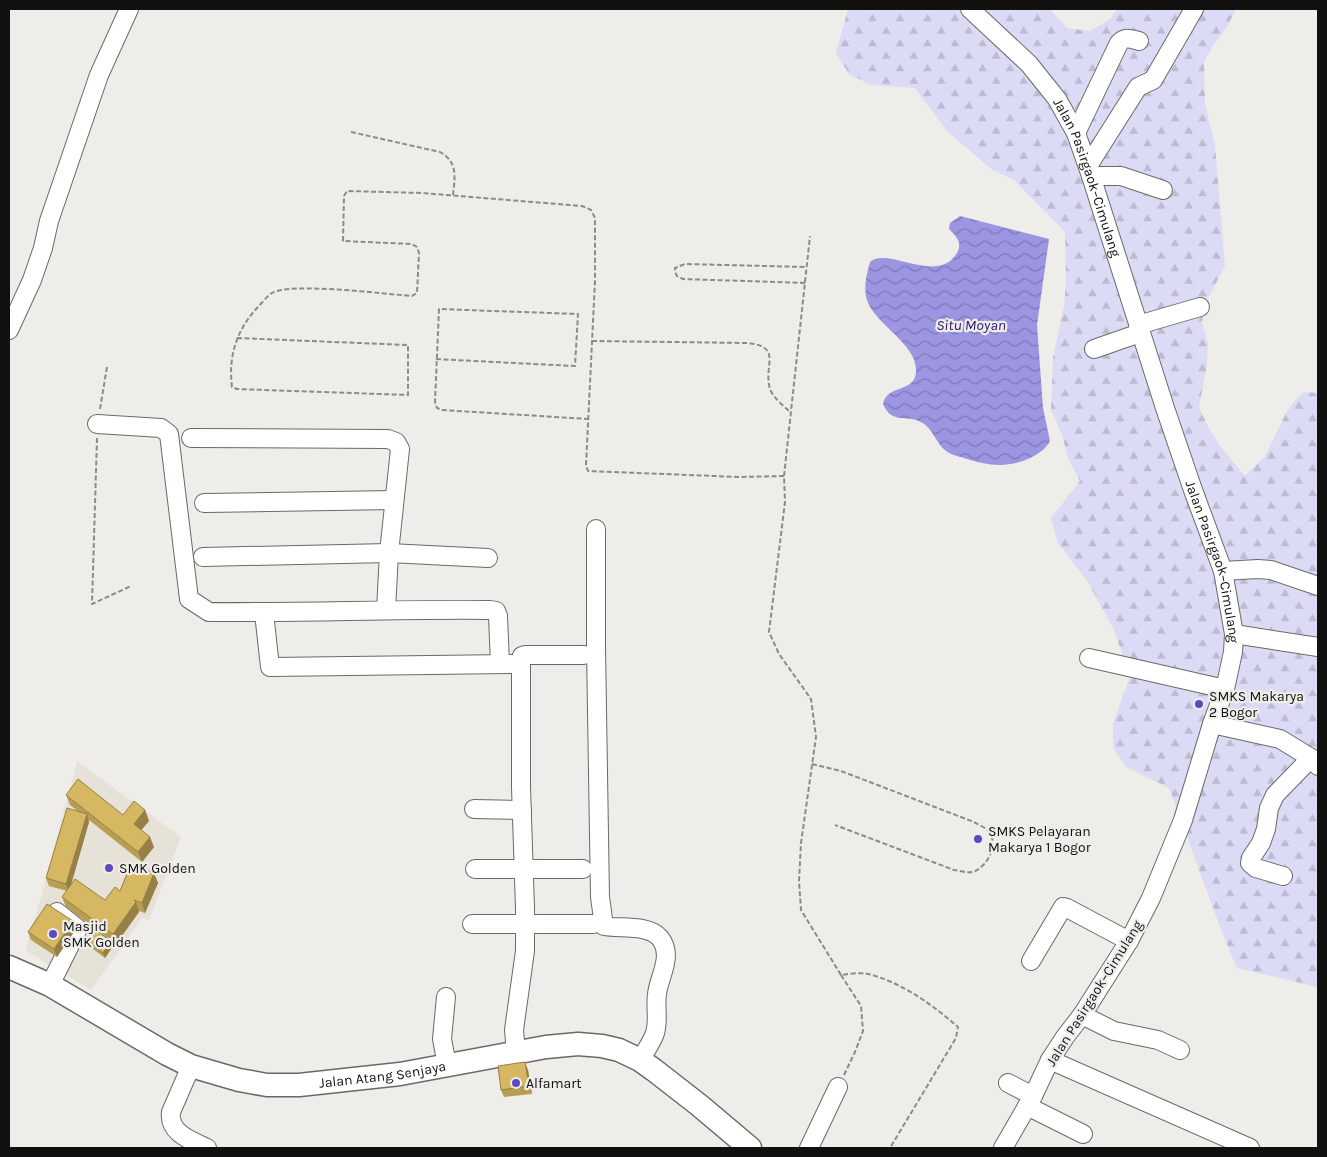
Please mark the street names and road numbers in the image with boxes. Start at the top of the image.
street label: Jalan Pasirgaok–Cimulang [1049,95,1124,259]
street label: Jalan Pasirgaok–Cimulang [1181,478,1242,643]
street label: Jalan Pasirgaok–Cimulang [1043,917,1146,1069]
street label: Jalan Atang Senjaya [318,1058,447,1092]

